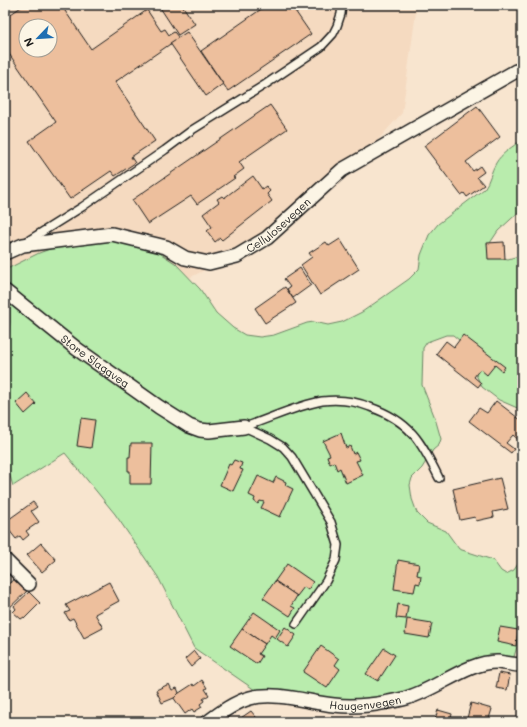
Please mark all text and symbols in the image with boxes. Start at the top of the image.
north arrow [18,18,58,58]
text: N [20,35,37,49]
street label: Cellulosevegen [243,194,314,256]
street label: Store Slaggveg [58,331,132,391]
street label: Haugenvegen [329,692,402,713]

